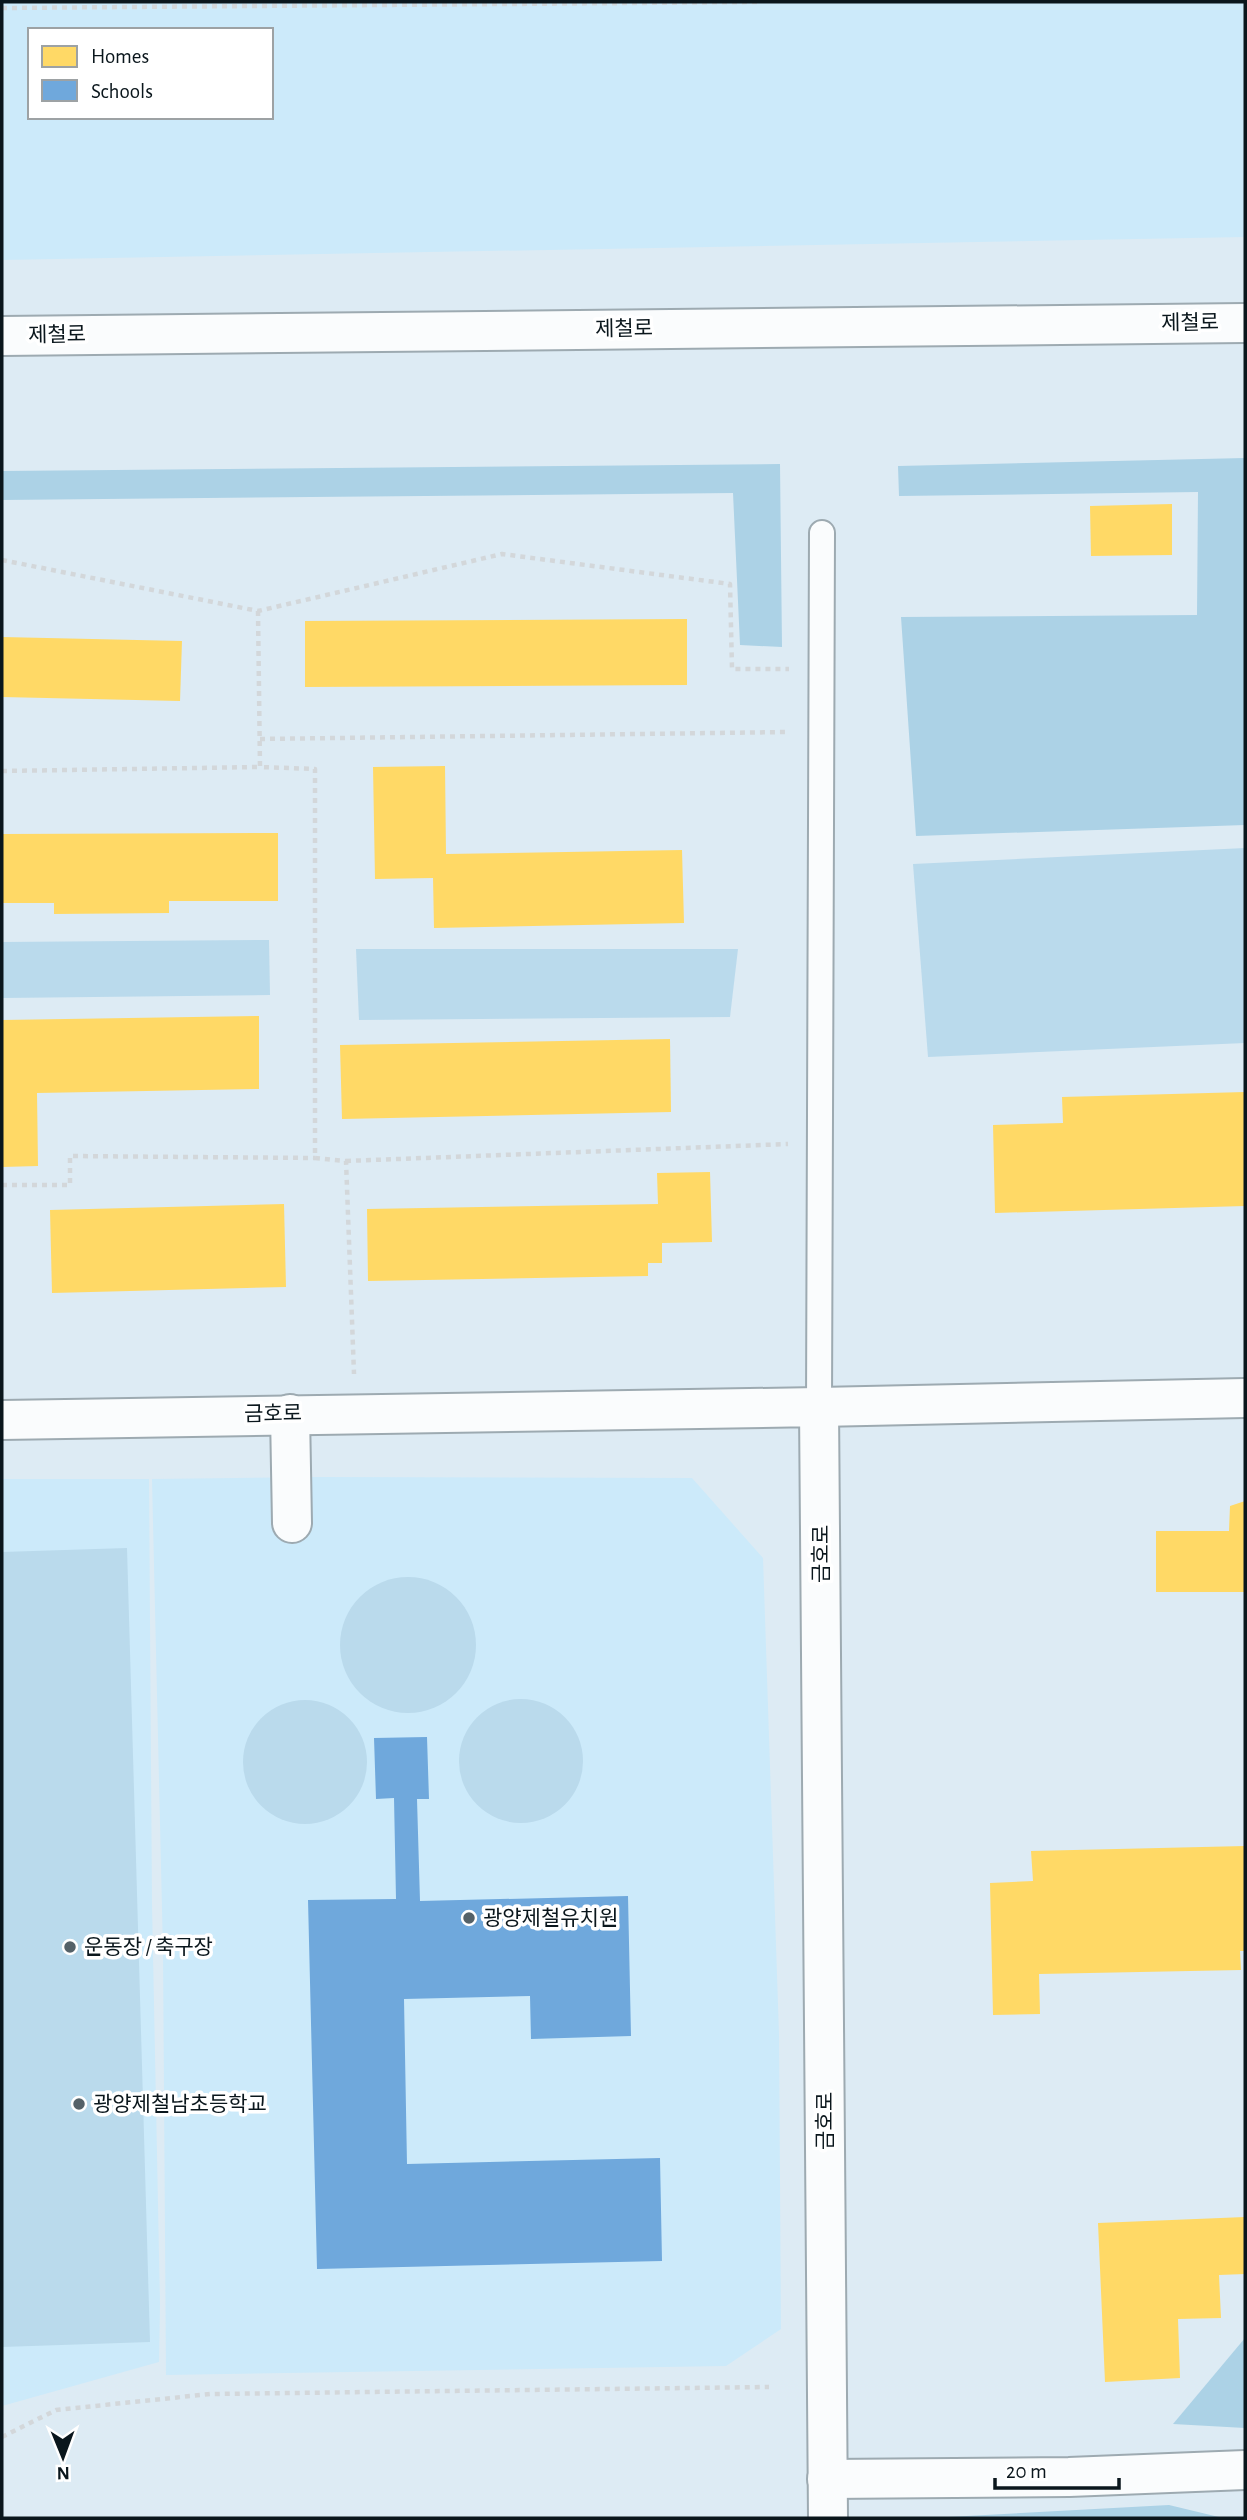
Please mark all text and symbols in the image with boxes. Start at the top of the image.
legend [28,28,273,119]
text: Homes [91,46,149,67]
text: Schools [91,81,153,102]
street label: 제철로 [1161,311,1219,334]
street label: 제철로 [595,317,653,340]
street label: 제철로 [28,323,86,346]
street label: 금호로 [244,1402,302,1425]
street label: 금호로 [810,1525,832,1583]
place label: 광양제철유치원 [483,1907,618,1929]
marker: 광양제철유치원 [461,1910,477,1926]
place label: 운동장 / 축구장 [84,1936,213,1958]
marker: 운동장 / 축구장 [62,1939,78,1955]
street label: 금호로 [814,2092,836,2150]
place label: 광양제철남초등학교 [93,2093,267,2115]
marker: 광양제철남초등학교 [71,2096,87,2112]
north arrow [28,2422,98,2492]
scale bar [995,2446,1119,2490]
text: 20 m [1006,2461,1047,2482]
text: N [56,2463,70,2482]

